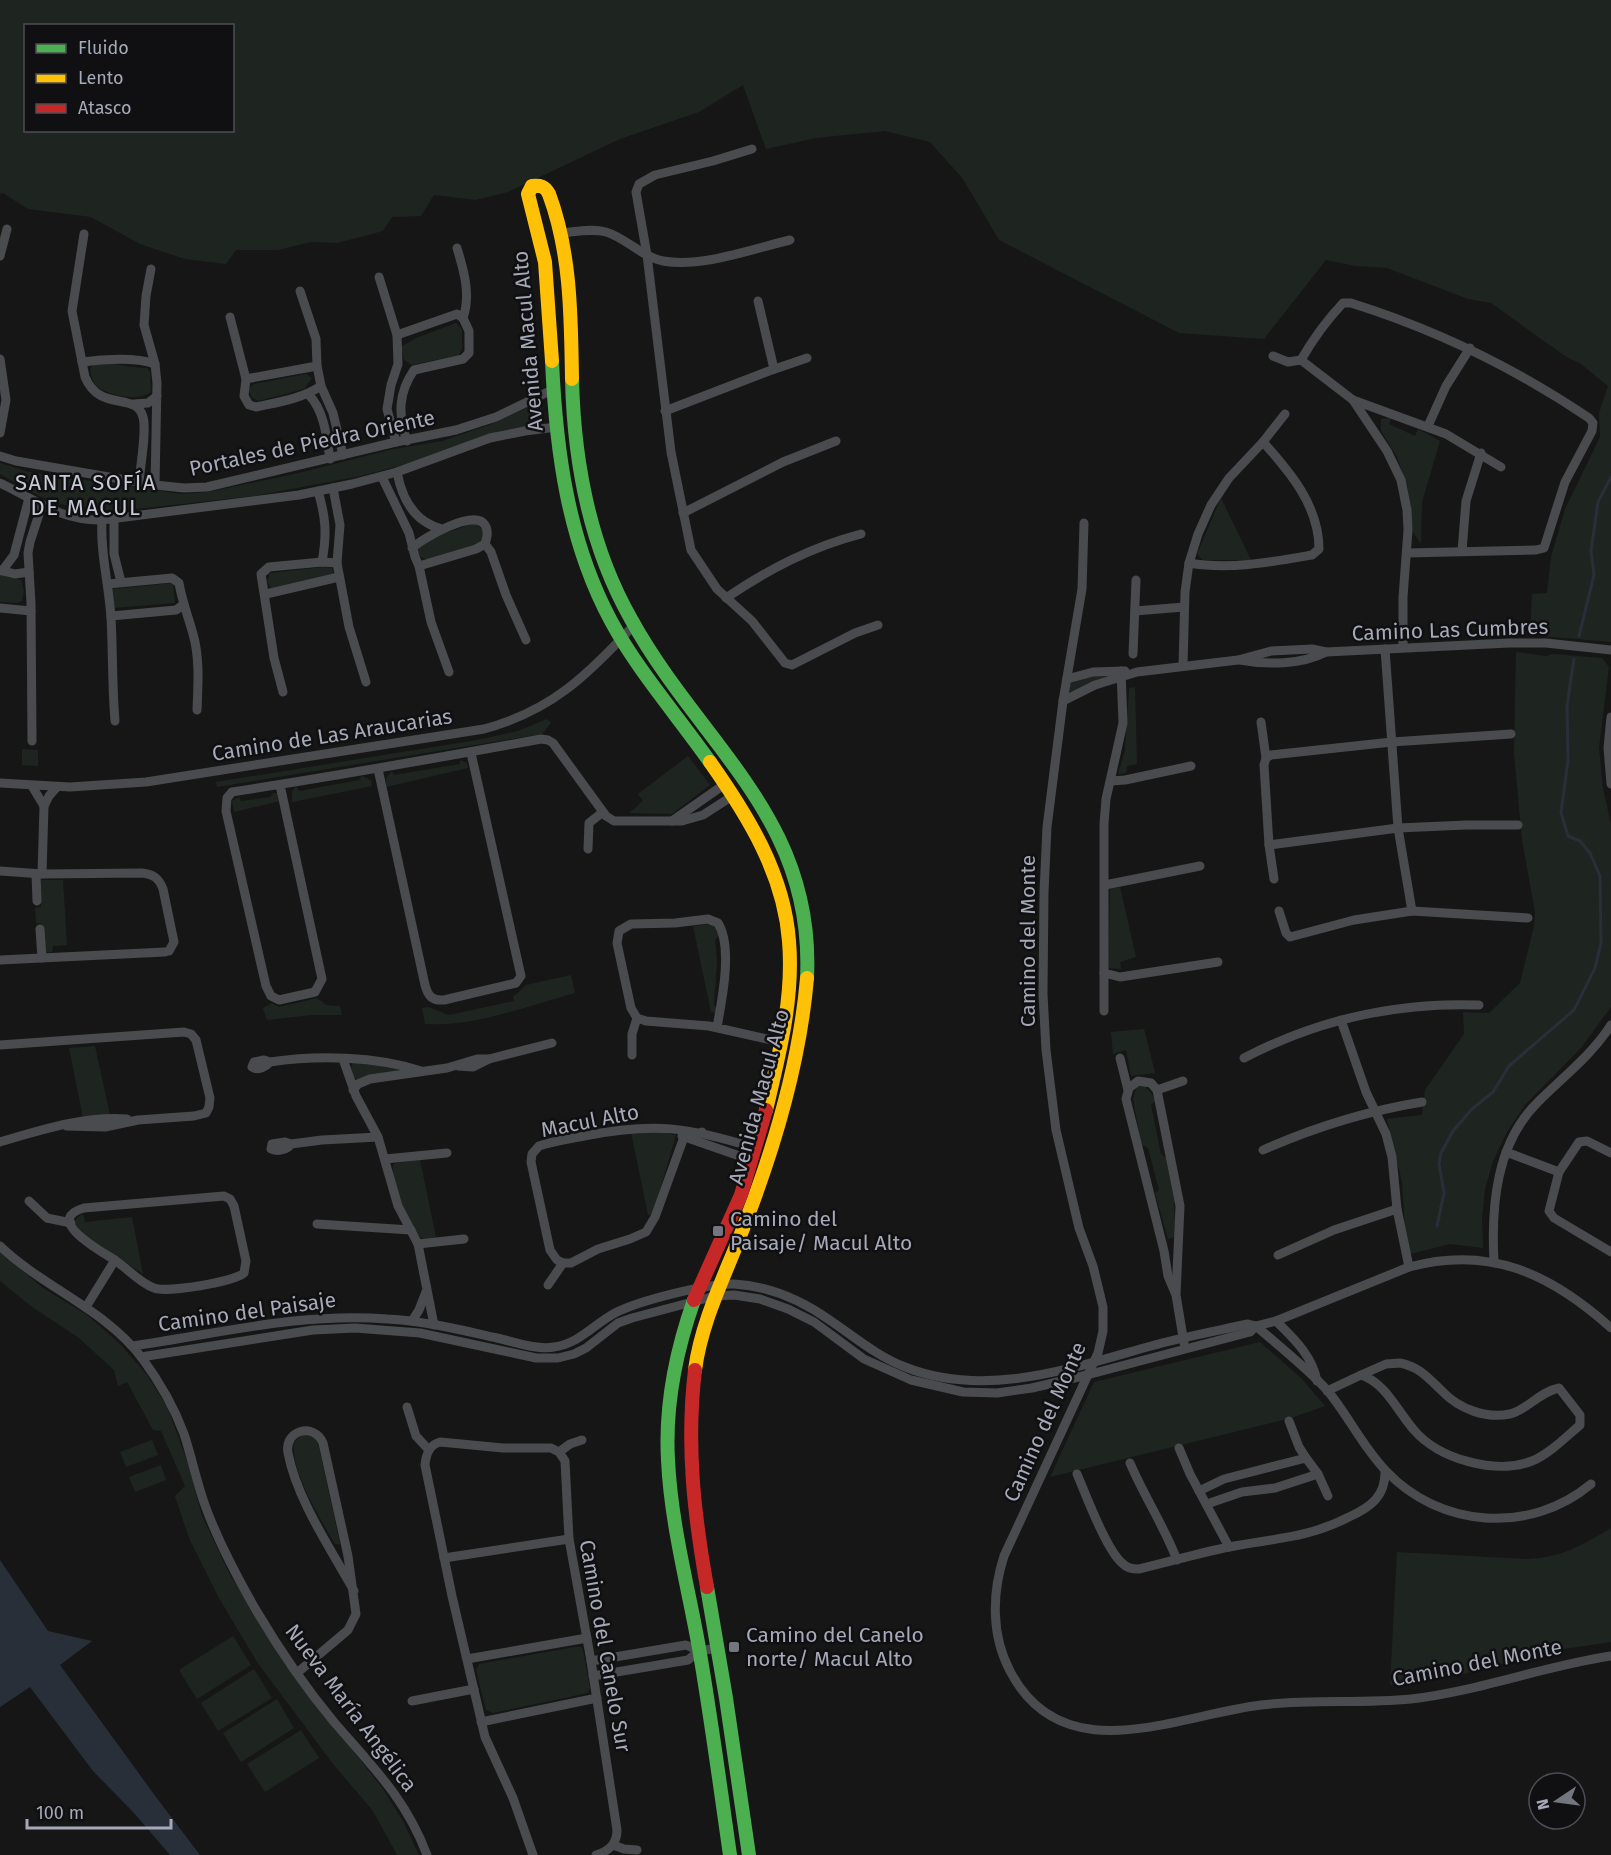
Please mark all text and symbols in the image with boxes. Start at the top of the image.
legend [24,24,234,132]
text: Fluido [78,37,129,59]
text: Lento [78,67,124,89]
text: Atasco [78,97,131,119]
street label: Avenida Macul Alto [507,250,549,432]
street label: Portales de Piedra Oriente [187,404,437,482]
district label: SANTA SOFÍA DE MACUL [15,469,157,521]
street label: Camino Las Cumbres [1351,614,1549,646]
street label: Camino de Las Araucarias [210,703,454,767]
street label: Camino del Monte [1015,855,1041,1027]
street label: Avenida Macul Alto [723,1006,795,1188]
street label: Macul Alto [539,1099,641,1143]
place label: Camino del Paisaje/ Macul Alto [730,1206,912,1256]
marker: Camino del Paisaje/ Macul Alto [711,1224,725,1238]
street label: Camino del Paisaje [156,1287,338,1337]
street label: Camino del Monte [998,1338,1092,1506]
street label: Camino del Canelo Sur [574,1538,636,1754]
street label: Nueva María Angélica [279,1619,423,1797]
place label: Camino del Canelo norte/ Macul Alto [746,1622,924,1672]
street label: Camino del Monte [1390,1634,1564,1692]
marker: Camino del Canelo norte/ Macul Alto [727,1640,741,1654]
north arrow [1527,1771,1587,1831]
scale bar [27,1792,171,1830]
text: N [1532,1797,1553,1812]
text: 100 m [36,1802,84,1824]

